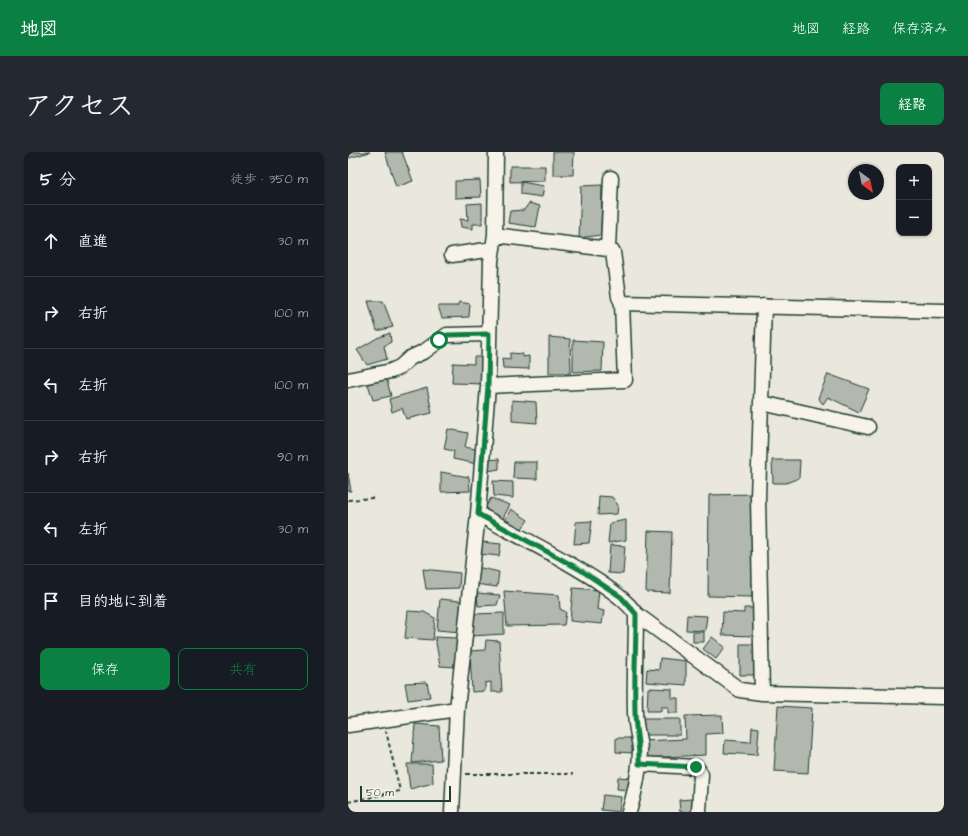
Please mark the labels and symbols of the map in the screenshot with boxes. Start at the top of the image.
north arrow [848,164,884,200]
route start [430,331,448,349]
route end [687,758,705,776]
scale bar [360,784,451,803]

